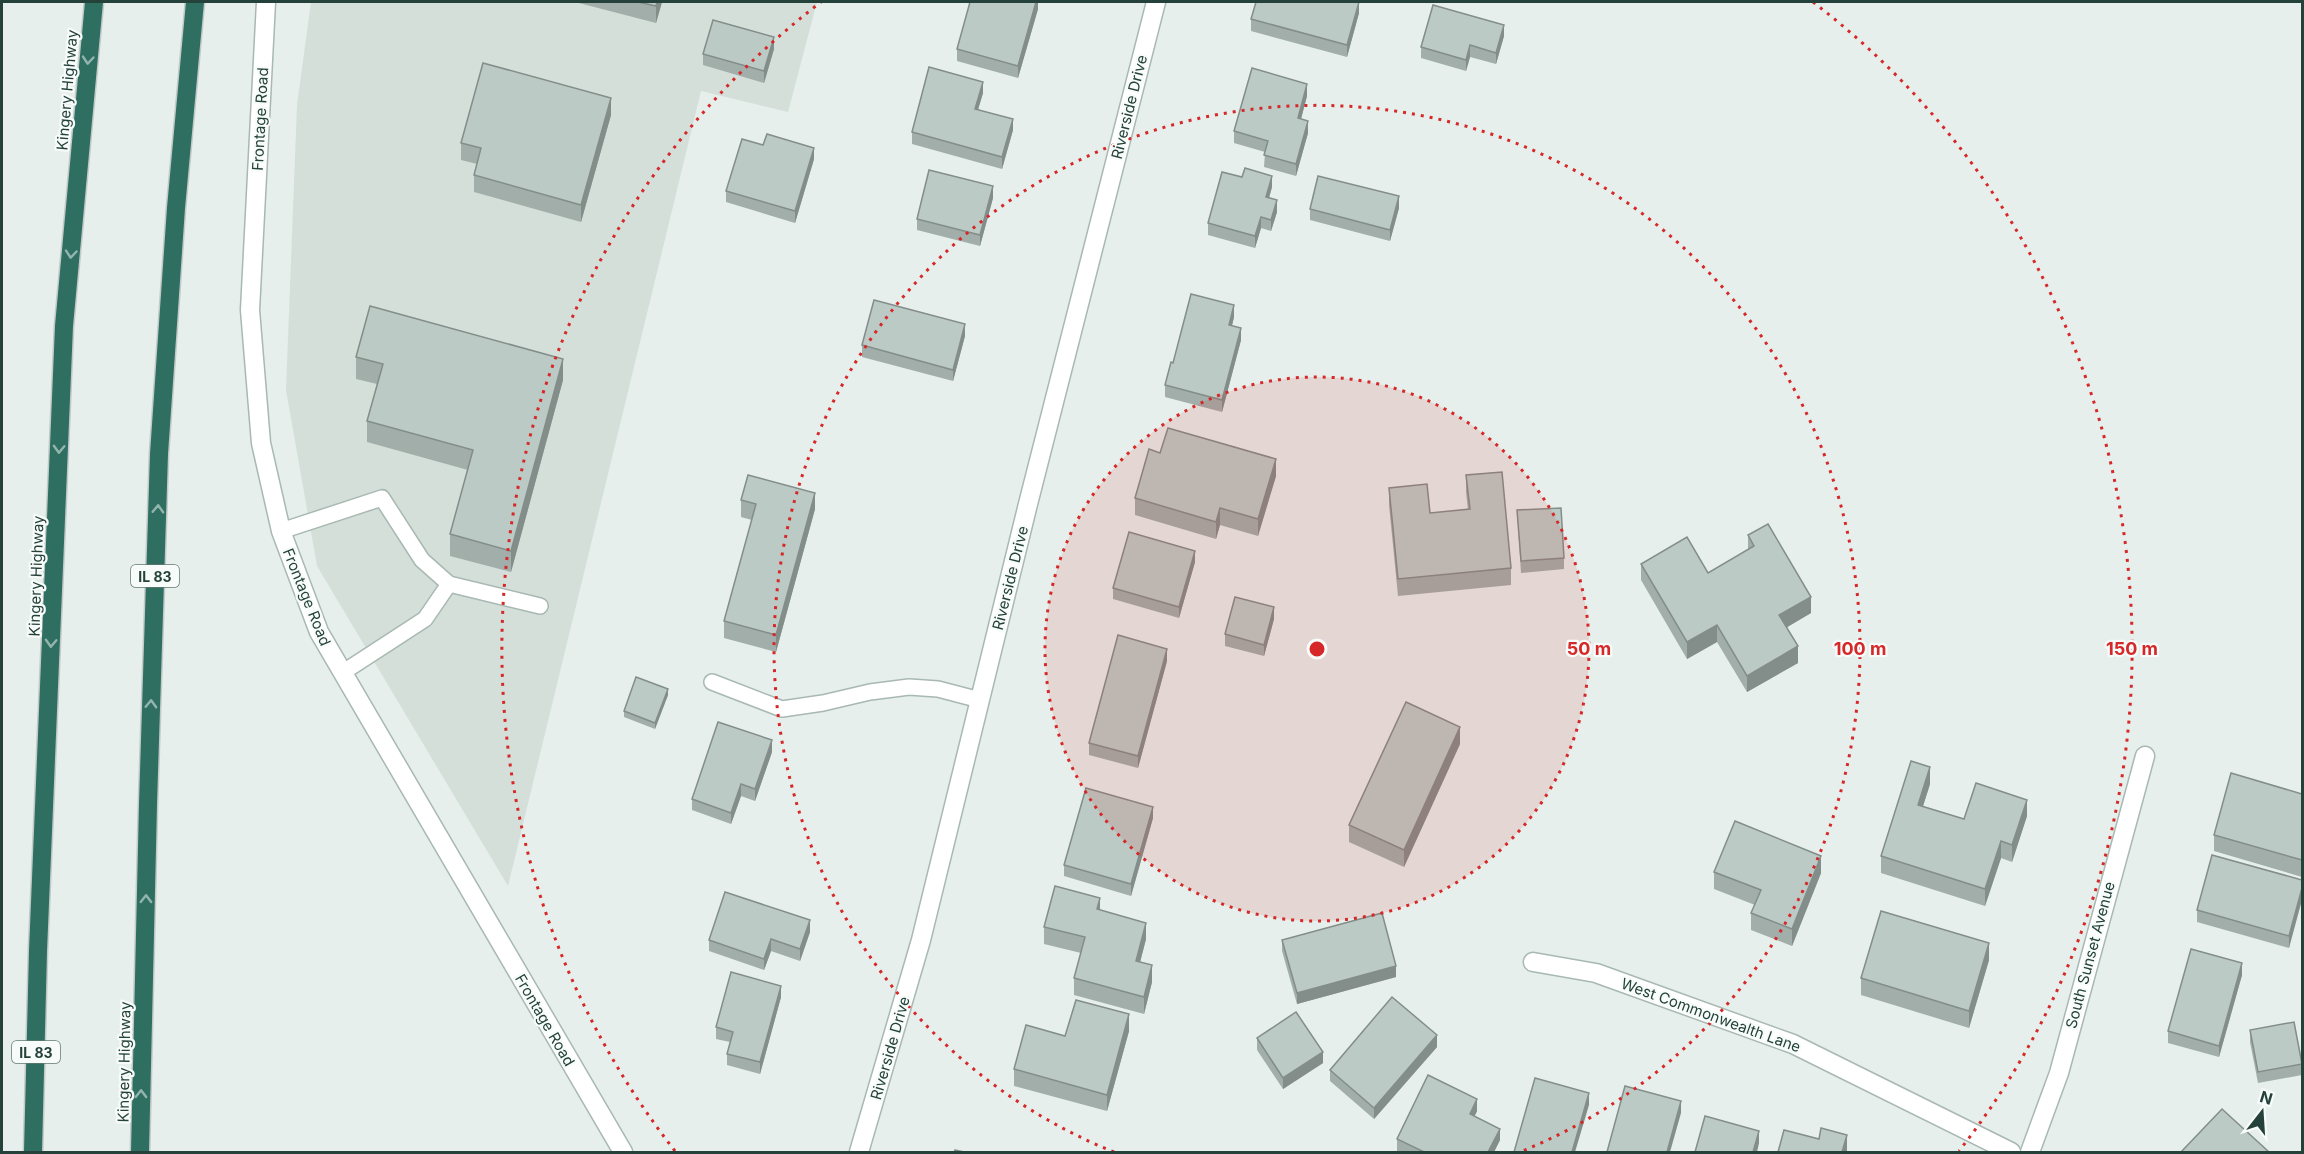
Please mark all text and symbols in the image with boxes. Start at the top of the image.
street label: Kingery Highway [52,28,82,151]
street label: Riverside Drive [1107,53,1151,161]
one-way arrow [82,55,95,64]
street label: Frontage Road [248,67,272,171]
one-way arrow [65,249,78,258]
one-way arrow [53,444,65,453]
one-way arrow [151,505,164,514]
street label: Kingery Highway [24,515,48,637]
street label: Riverside Drive [988,524,1032,632]
street label: Frontage Road [279,545,335,649]
road number: IL 83 [131,565,179,587]
text: 50 m [1567,638,1611,659]
text: 100 m [1834,638,1886,659]
text: 150 m [2106,638,2158,659]
one-way arrow [44,639,57,648]
centre of rings [1307,639,1327,659]
one-way arrow [145,700,157,709]
street label: South Sunset Avenue [2061,879,2119,1031]
one-way arrow [139,895,152,904]
street label: Frontage Road [511,970,579,1070]
street label: West Commonwealth Lane [1619,974,1803,1056]
street label: Riverside Drive [866,994,914,1102]
street label: Kingery Highway [113,1001,135,1123]
road number: IL 83 [12,1041,60,1063]
north arrow [2232,1082,2292,1142]
text: N [2258,1086,2275,1109]
one-way arrow [135,1090,148,1099]

